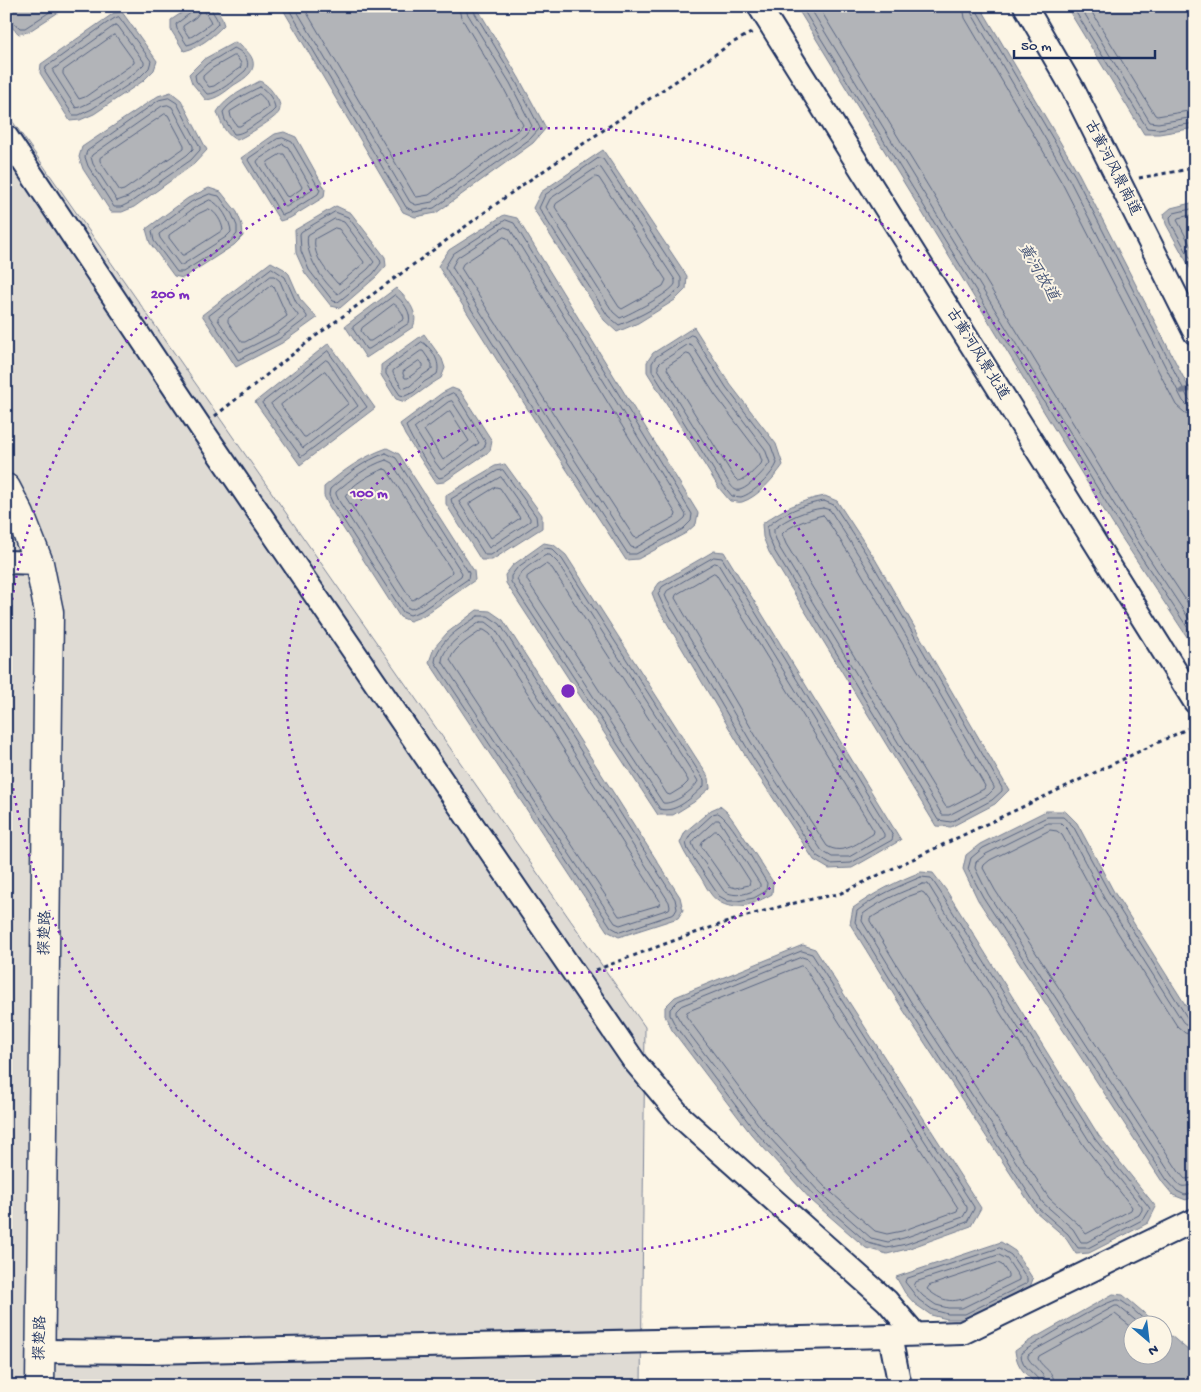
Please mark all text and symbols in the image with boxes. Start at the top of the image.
scale bar [1014,28,1155,60]
text: 50 m [1021,38,1052,56]
street label: 古黄河风景南道 [1080,117,1145,219]
water label: 黄河故道 [1012,240,1064,307]
text: 200 m [151,286,190,304]
street label: 古黄河风景北道 [942,305,1012,403]
text: 100 m [349,485,388,503]
centre of rings [559,682,577,700]
street label: 探楚路 [37,910,55,956]
north arrow [1124,1314,1174,1364]
street label: 探楚路 [32,1315,50,1361]
text: N [1145,1340,1161,1359]

